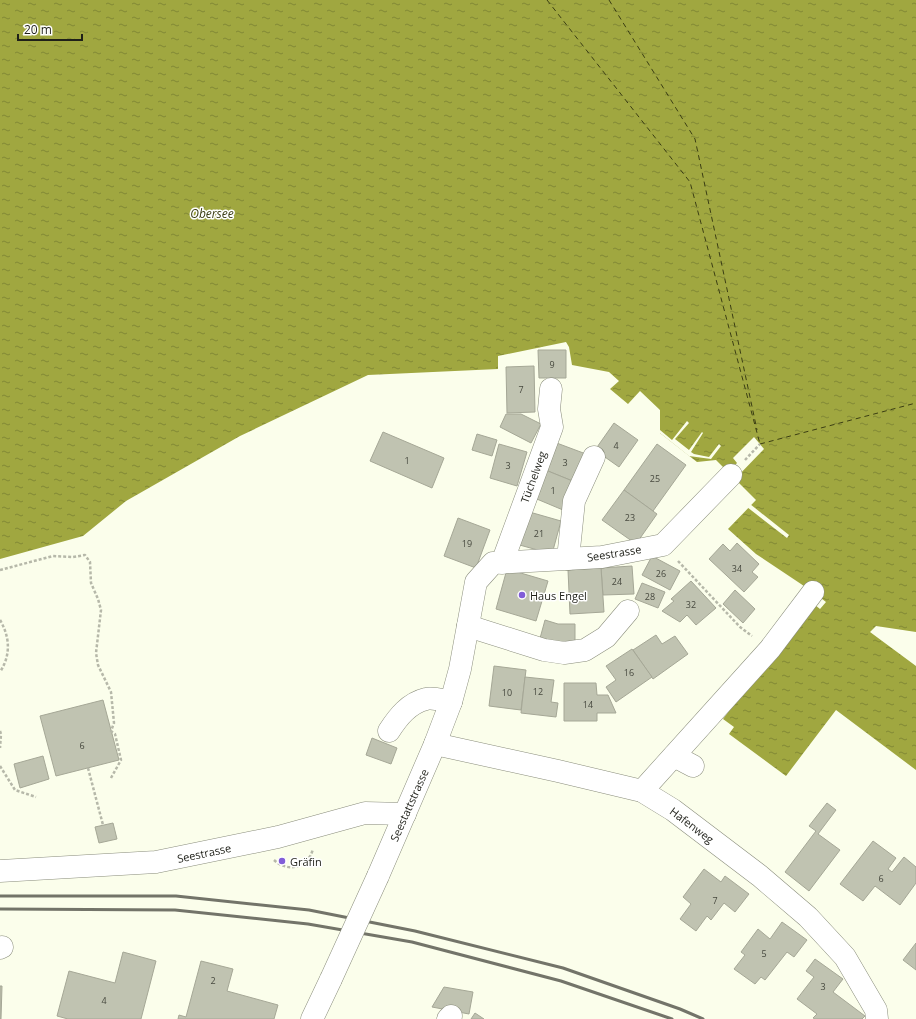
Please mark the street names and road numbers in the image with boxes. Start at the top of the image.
street label: Tüchelweg [517,449,549,505]
street label: Seestrasse [586,541,642,565]
street label: Seestattstrasse [386,766,432,844]
street label: Hafenweg [667,804,717,847]
street label: Seestrasse [176,840,232,866]

